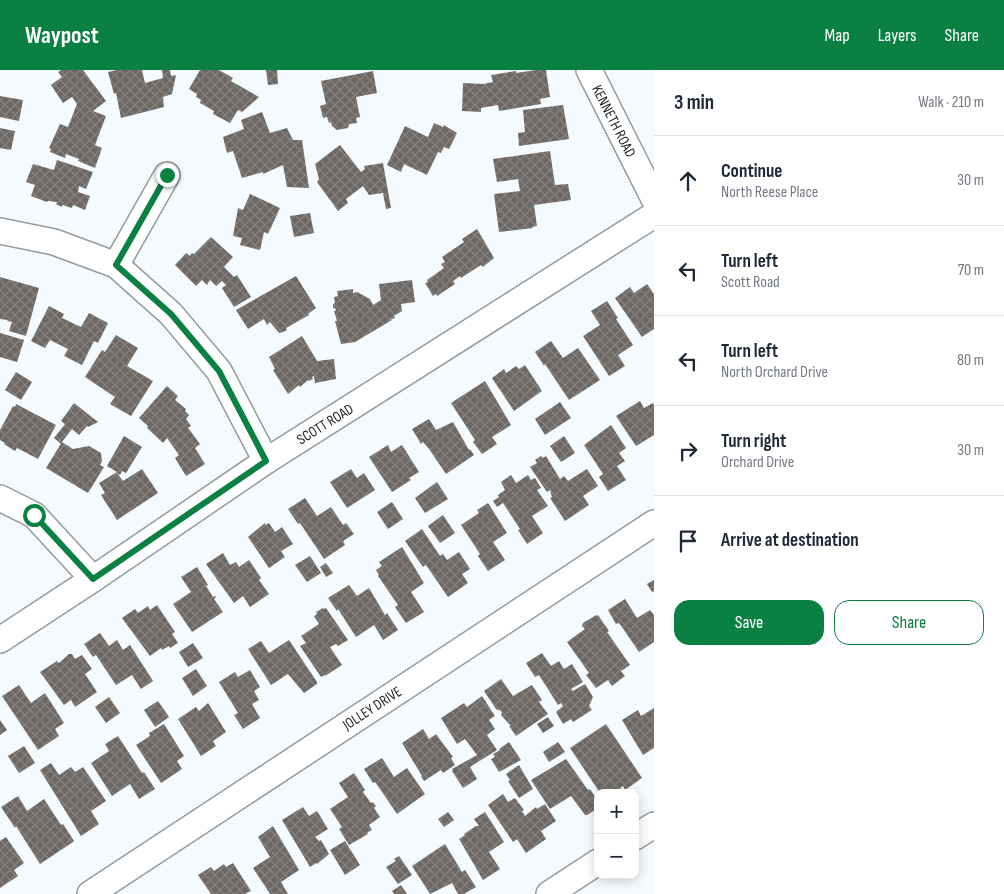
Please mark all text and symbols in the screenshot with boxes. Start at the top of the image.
text: Waypost [25,21,99,50]
text: Map [825,25,850,46]
text: Layers [878,25,917,46]
text: Share [945,25,979,46]
street label: KENNETH ROAD [587,82,640,160]
text: 3 min [674,90,714,115]
text: Walk · 210 m [918,93,984,112]
text: Continue [721,160,782,183]
route end [156,164,179,187]
icon: ahead [674,167,702,195]
text: 30 m [957,171,984,190]
text: North Reese Place [721,183,818,202]
text: Turn left [721,250,778,273]
icon: left [674,257,702,285]
text: 70 m [958,261,984,280]
text: Scott Road [721,273,780,292]
text: Turn left [721,340,778,363]
icon: left [674,347,702,375]
text: 80 m [957,351,984,370]
text: North Orchard Drive [721,363,828,382]
street label: SCOTT ROAD [293,400,357,449]
text: Turn right [721,430,786,453]
icon: right [674,437,702,465]
text: 30 m [957,441,984,460]
text: Orchard Drive [721,453,794,472]
route start [23,504,46,527]
icon: arrive [674,527,702,555]
text: Arrive at destination [721,529,859,552]
button: Save [674,600,824,645]
button: Share [834,600,984,645]
street label: JOLLEY DRIVE [338,682,405,735]
map controls [594,789,639,879]
button: + [594,789,639,834]
button: − [594,834,639,879]

